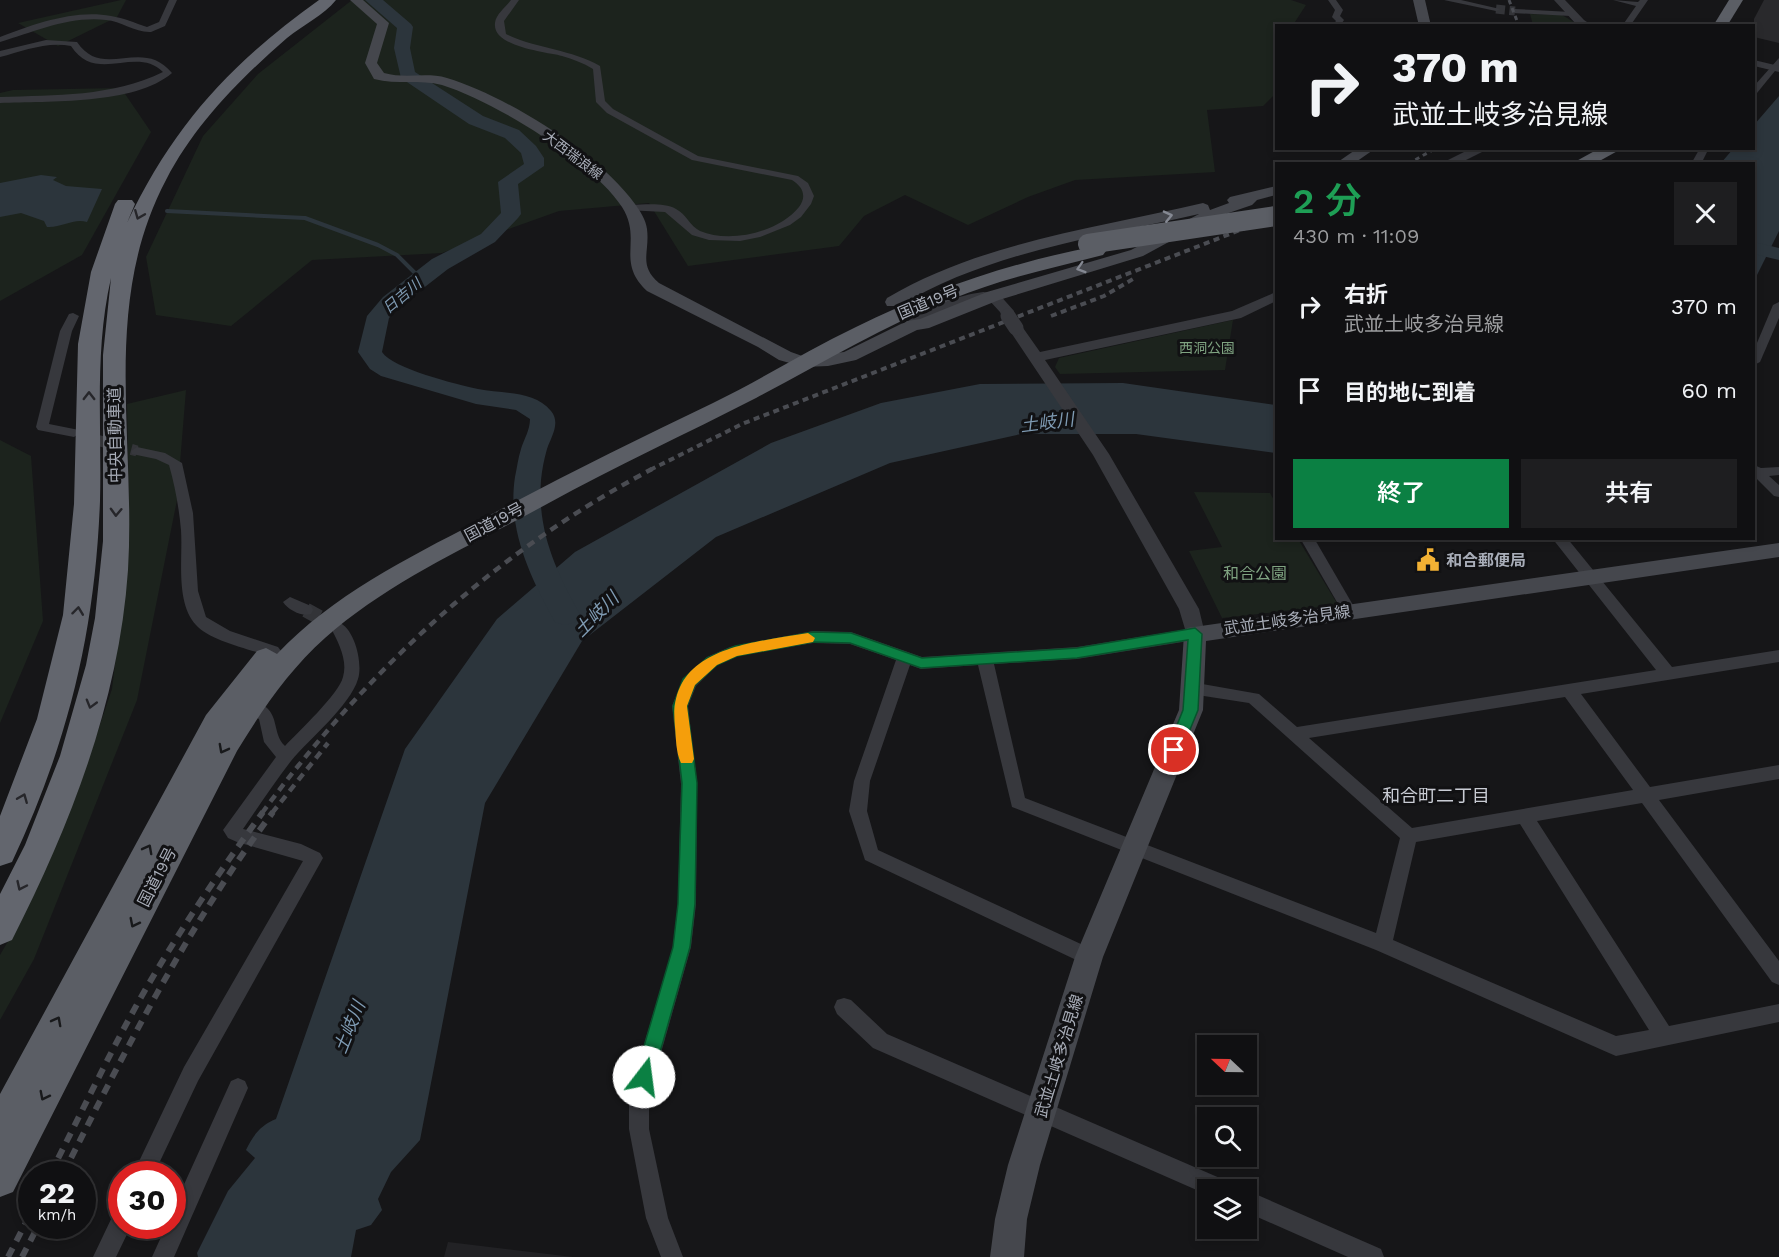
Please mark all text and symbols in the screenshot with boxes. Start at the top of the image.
text: 370 m [1392,43,1519,92]
icon: right [1293,48,1371,126]
text: 武並土岐多治見線 [1392,99,1608,131]
street label: 大西瑞浪線 [540,128,606,182]
text: 2 分 [1293,180,1361,222]
button: close [1674,182,1737,245]
one-way arrow [134,209,146,220]
one-way arrow [1163,211,1173,224]
text: 430 m · 11:09 [1293,224,1419,248]
one-way arrow [1076,261,1087,274]
water label: 日吉川 [379,273,427,317]
street label: 国道19号 [895,281,961,323]
text: 右折 [1344,282,1388,307]
icon: right [1293,290,1326,323]
text: 370 m [1671,294,1737,319]
text: 武並土岐多治見線 [1344,312,1504,336]
park label: 西洞公園 [1179,340,1235,356]
icon: arrive [1293,374,1326,407]
text: 60 m [1681,378,1737,403]
text: 目的地に到着 [1344,380,1476,405]
street label: 中央自動車道 [105,387,125,483]
one-way arrow [83,391,95,400]
water label: 土岐川 [1019,408,1077,436]
button: 終了 [1293,459,1509,528]
button: 共有 [1521,459,1737,528]
street label: 国道19号 [461,499,527,545]
one-way arrow [110,507,122,516]
public building icon: 和合郵便局 [1415,547,1441,573]
place label: 和合郵便局 [1446,551,1526,570]
park label: 和合公園 [1223,564,1287,583]
water label: 土岐川 [569,586,624,641]
street label: 武並土岐多治見線 [1222,602,1352,638]
one-way arrow [71,607,83,616]
one-way arrow [86,699,98,709]
pin [1148,724,1199,775]
icon: arrive [1157,733,1190,766]
one-way arrow [219,743,230,754]
district label: 和合町二丁目 [1382,785,1490,806]
one-way arrow [16,793,28,804]
street label: 国道19号 [134,844,180,910]
one-way arrow [141,844,152,855]
one-way arrow [17,880,29,891]
one-way arrow [129,916,141,927]
street label: 武並土岐多治見線 [1031,992,1087,1120]
water label: 土岐川 [329,996,370,1056]
one-way arrow [50,1017,61,1027]
north arrow [1197,1035,1257,1095]
map controls [1197,1035,1257,1239]
position arrow [612,1045,676,1109]
one-way arrow [39,1089,51,1100]
button: search [1197,1107,1257,1167]
speed limit sign: 30 [108,1161,186,1239]
text: 22 [39,1175,75,1210]
button: layers [1197,1179,1257,1239]
text: km/h [38,1206,76,1224]

